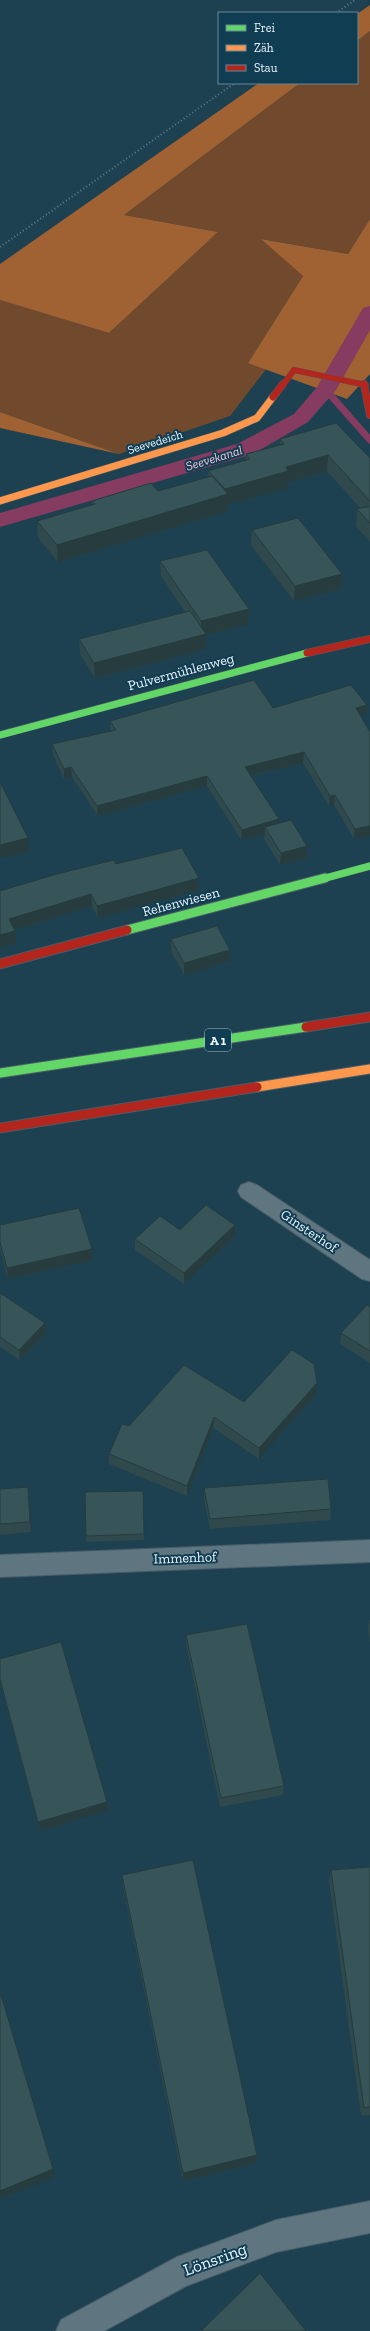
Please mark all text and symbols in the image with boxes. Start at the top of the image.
legend [218,12,358,84]
text: Frei [254,21,275,35]
text: Zäh [254,41,274,55]
text: Stau [254,61,278,75]
street label: Seevedeich [126,427,184,457]
water label: Seevekanal [184,442,244,474]
street label: Pulvermühlenweg [126,650,236,694]
street label: Rehenwiesen [141,884,221,920]
road number: A 1 [205,1029,231,1051]
street label: Ginsterhof [277,1206,342,1257]
street label: Immenhof [153,1548,218,1568]
street label: Lönsring [181,2238,250,2280]

